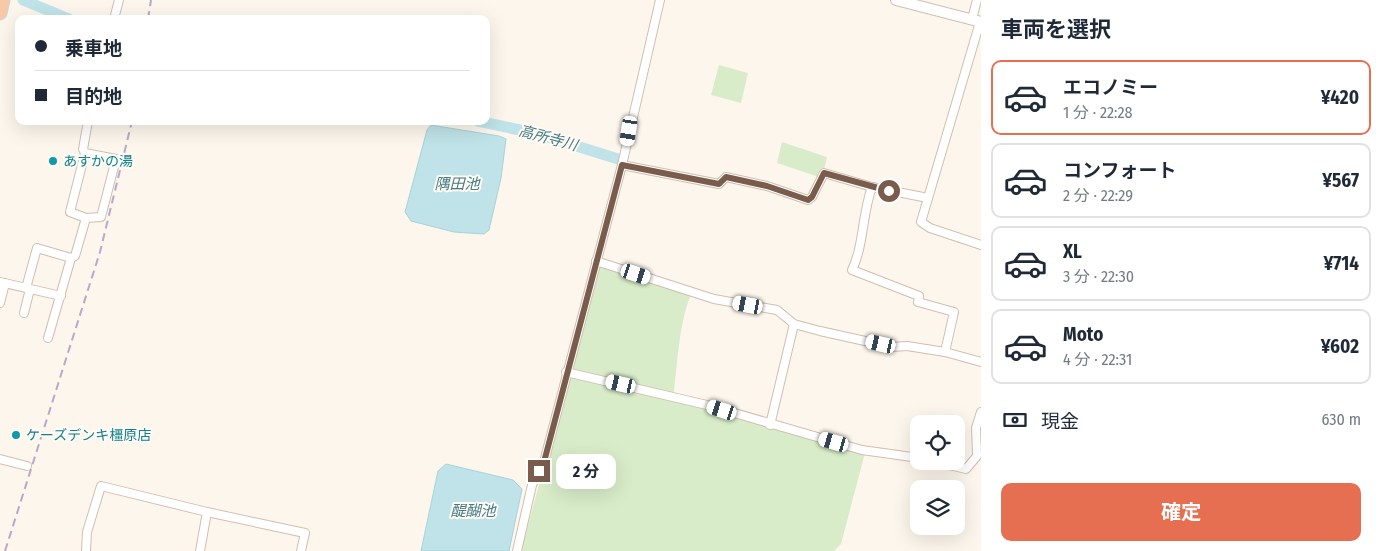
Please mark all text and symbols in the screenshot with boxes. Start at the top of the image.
text: 車両を選択 [1001,16,1111,43]
text: 乗車地 [65,37,122,60]
icon: car [1003,75,1048,120]
text: エコノミー [1063,76,1158,99]
text: 目的地 [65,85,122,108]
text: ¥420 [1321,86,1359,109]
text: 1 分 · 22:28 [1063,103,1132,122]
car [619,115,638,147]
water label: 高所寺川 [517,122,581,155]
place label: あすかの湯 [63,153,133,170]
marker: あすかの湯 [47,155,59,167]
icon: car [1003,158,1048,203]
text: コンフォート [1063,159,1176,182]
text: ¥567 [1322,169,1359,192]
water label: 隅田池 [434,175,481,193]
route start [878,180,900,202]
text: 2 分 · 22:29 [1063,186,1133,205]
text: XL [1063,240,1082,263]
icon: car [1003,241,1048,286]
text: ¥714 [1323,252,1359,275]
car [619,262,652,286]
text: 3 分 · 22:30 [1063,267,1134,286]
car [731,295,764,315]
text: Moto [1063,323,1103,346]
icon: car [1003,324,1048,369]
car [864,333,897,355]
text: ¥602 [1321,335,1359,358]
text: 4 分 · 22:31 [1063,350,1132,369]
car [604,373,637,395]
car [705,398,738,422]
icon: cash [1001,406,1029,434]
text: 現金 [1041,410,1079,433]
text: 630 m [1322,410,1361,429]
map controls [910,415,965,535]
button: locate [910,415,965,470]
place label: ケーズデンキ橿原店 [26,427,151,444]
marker: ケーズデンキ橿原店 [10,429,22,441]
car [817,431,850,453]
callout: 2 分 [556,454,616,488]
route end [528,460,550,482]
text: 2 分 [573,462,599,481]
button: layers [910,480,965,535]
button: 確定 [1001,483,1361,541]
water label: 醍醐池 [450,502,497,520]

